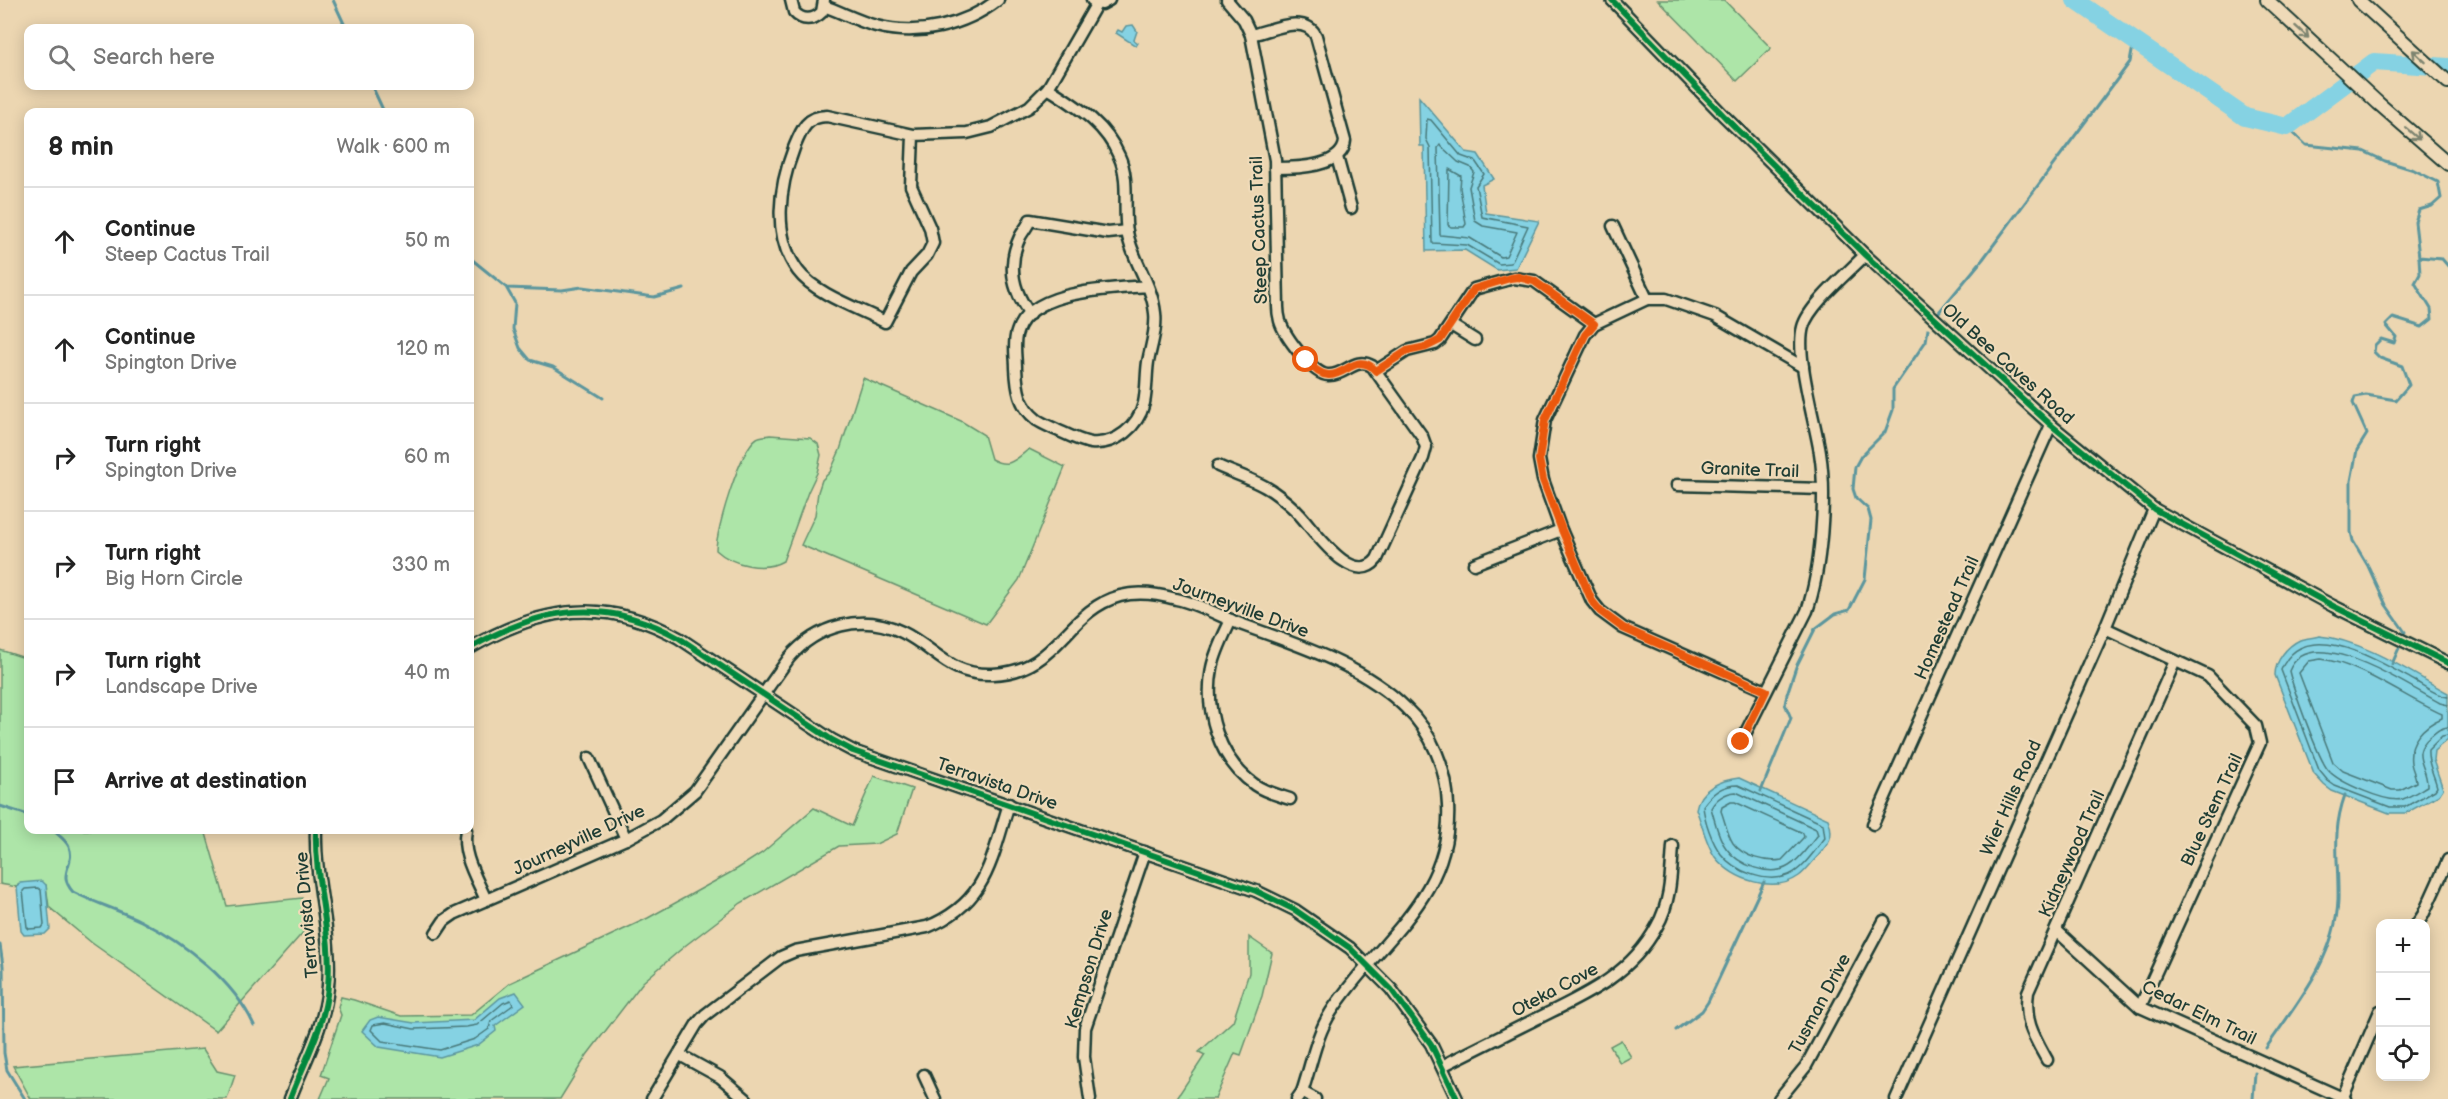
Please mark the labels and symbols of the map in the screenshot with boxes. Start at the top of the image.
one-way arrow [2295,25,2310,40]
one-way arrow [2412,49,2427,63]
one-way arrow [2405,127,2420,141]
street label: Steep Cactus Trail [1246,156,1272,304]
street label: Old Bee Caves Road [1938,299,2078,429]
route start [1292,346,1318,372]
street label: Granite Trail [1700,458,1800,482]
street label: Homestead Trail [1910,553,1984,683]
street label: Journeyville Drive [1170,574,1312,642]
route end [1727,728,1753,754]
street label: Wier Hills Road [1976,737,2046,859]
street label: Blue Stem Trail [2177,750,2247,870]
street label: Terravista Drive [934,753,1061,815]
street label: Kidneywood Trail [2035,787,2109,921]
street label: Journeyville Drive [510,800,649,880]
street label: Terravista Drive [291,851,323,979]
street label: Kempson Drive [1061,906,1117,1031]
street label: Tusman Drive [1785,950,1855,1058]
street label: Oteka Cove [1508,958,1602,1022]
street label: Cedar Elm Trail [2138,976,2260,1050]

